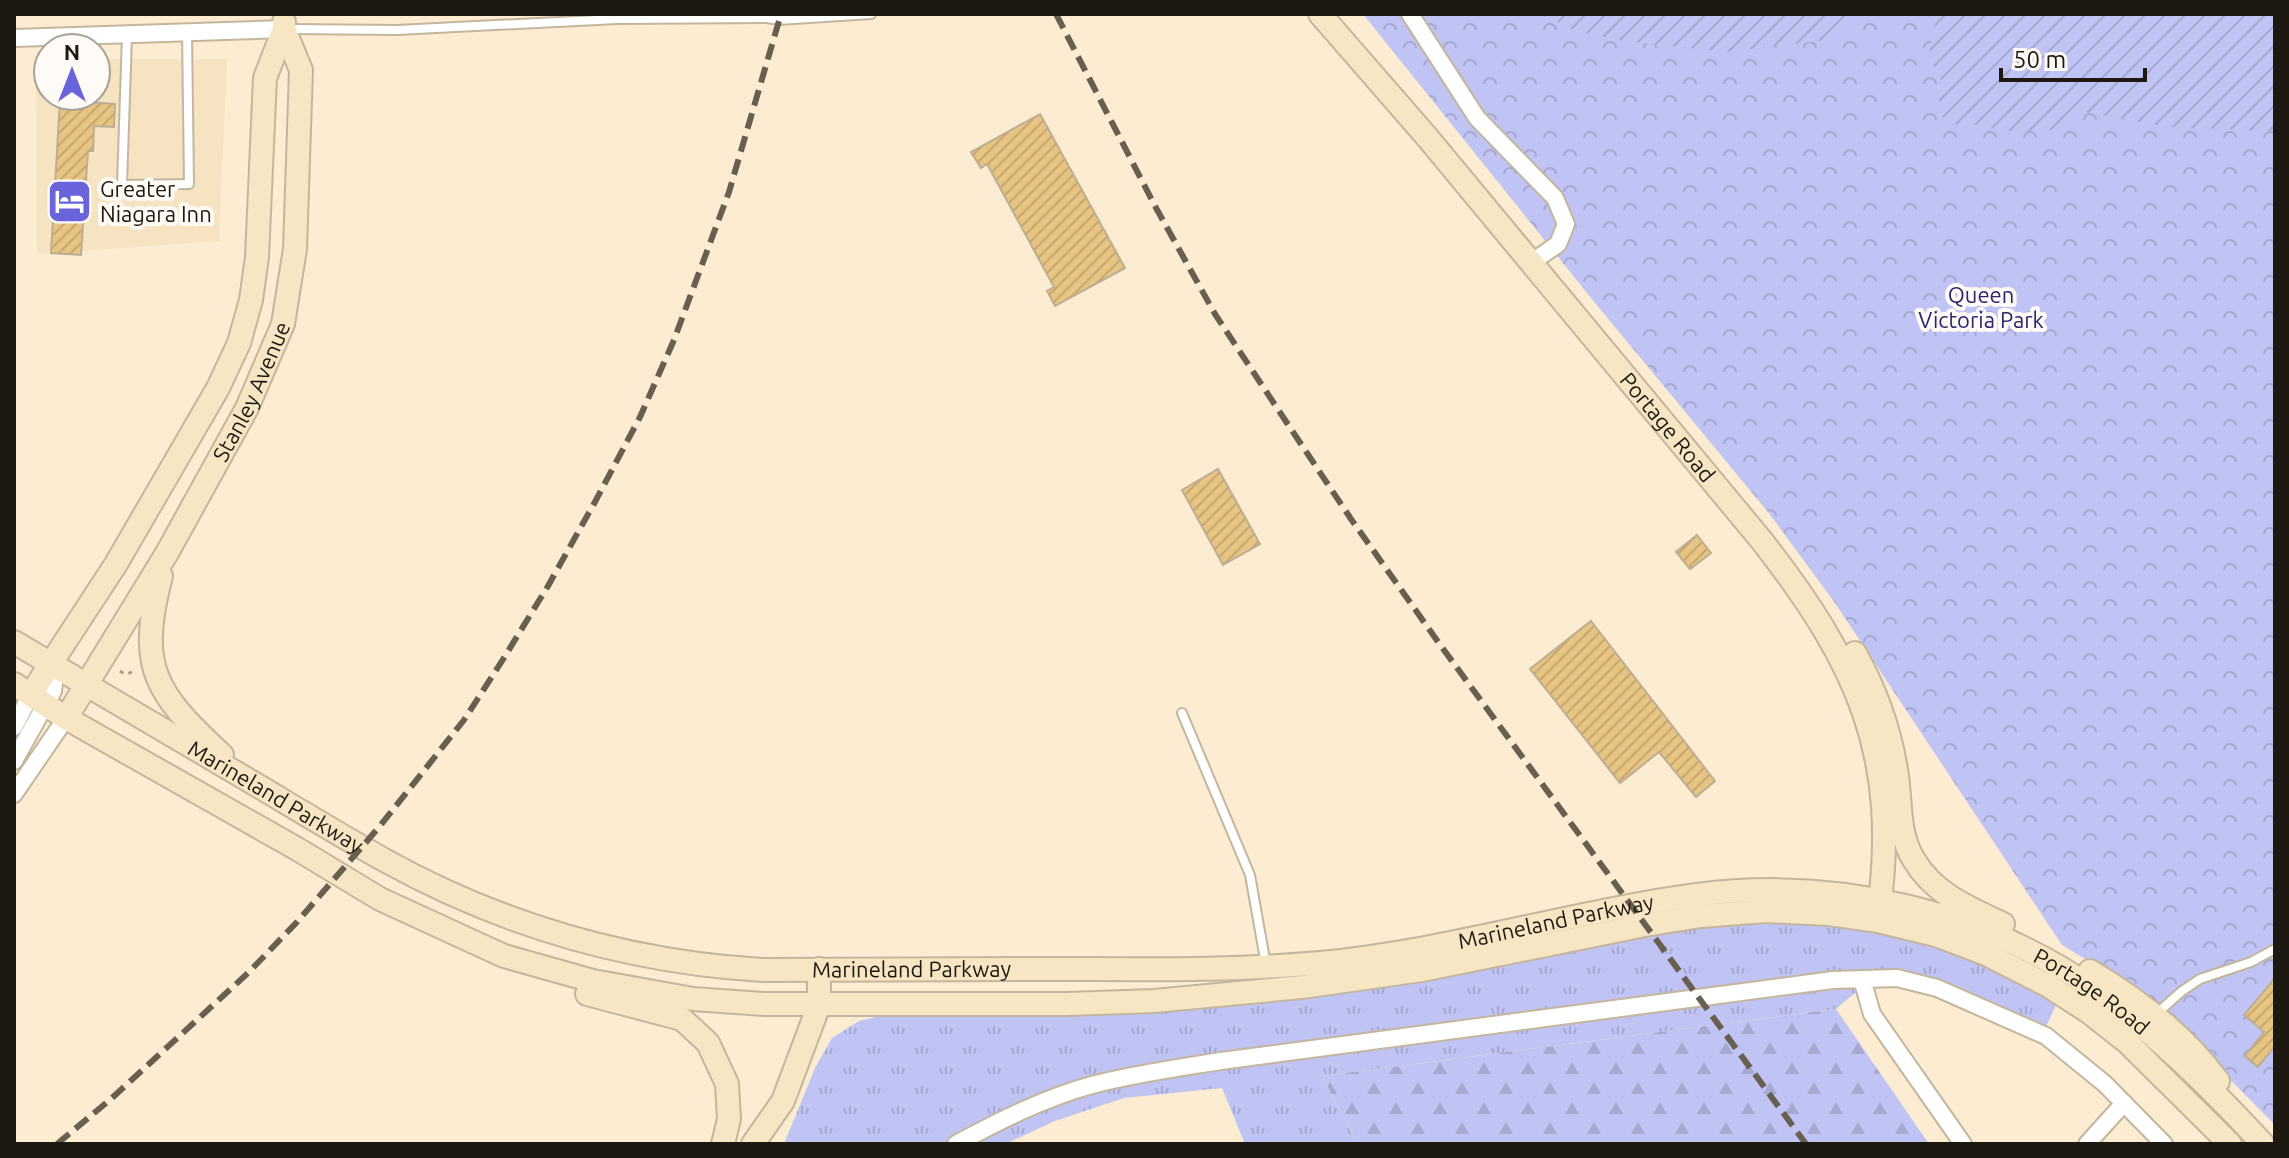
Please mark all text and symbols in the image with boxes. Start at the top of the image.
north arrow [32,32,112,112]
scale bar [2001,32,2145,82]
text: N [64,39,80,64]
text: 50 m [2013,46,2066,73]
place label: Greater Niagara Inn [100,176,212,226]
hotel icon: Greater Niagara Inn [45,178,93,226]
park label: Queen Victoria Park [1918,282,2044,332]
street label: Stanley Avenue [207,318,295,465]
street label: Portage Road [1615,367,1721,487]
street label: Marineland Parkway [184,735,368,858]
street label: Marineland Parkway [1456,889,1656,953]
street label: Portage Road [2030,943,2155,1039]
street label: Marineland Parkway [812,956,1012,982]

